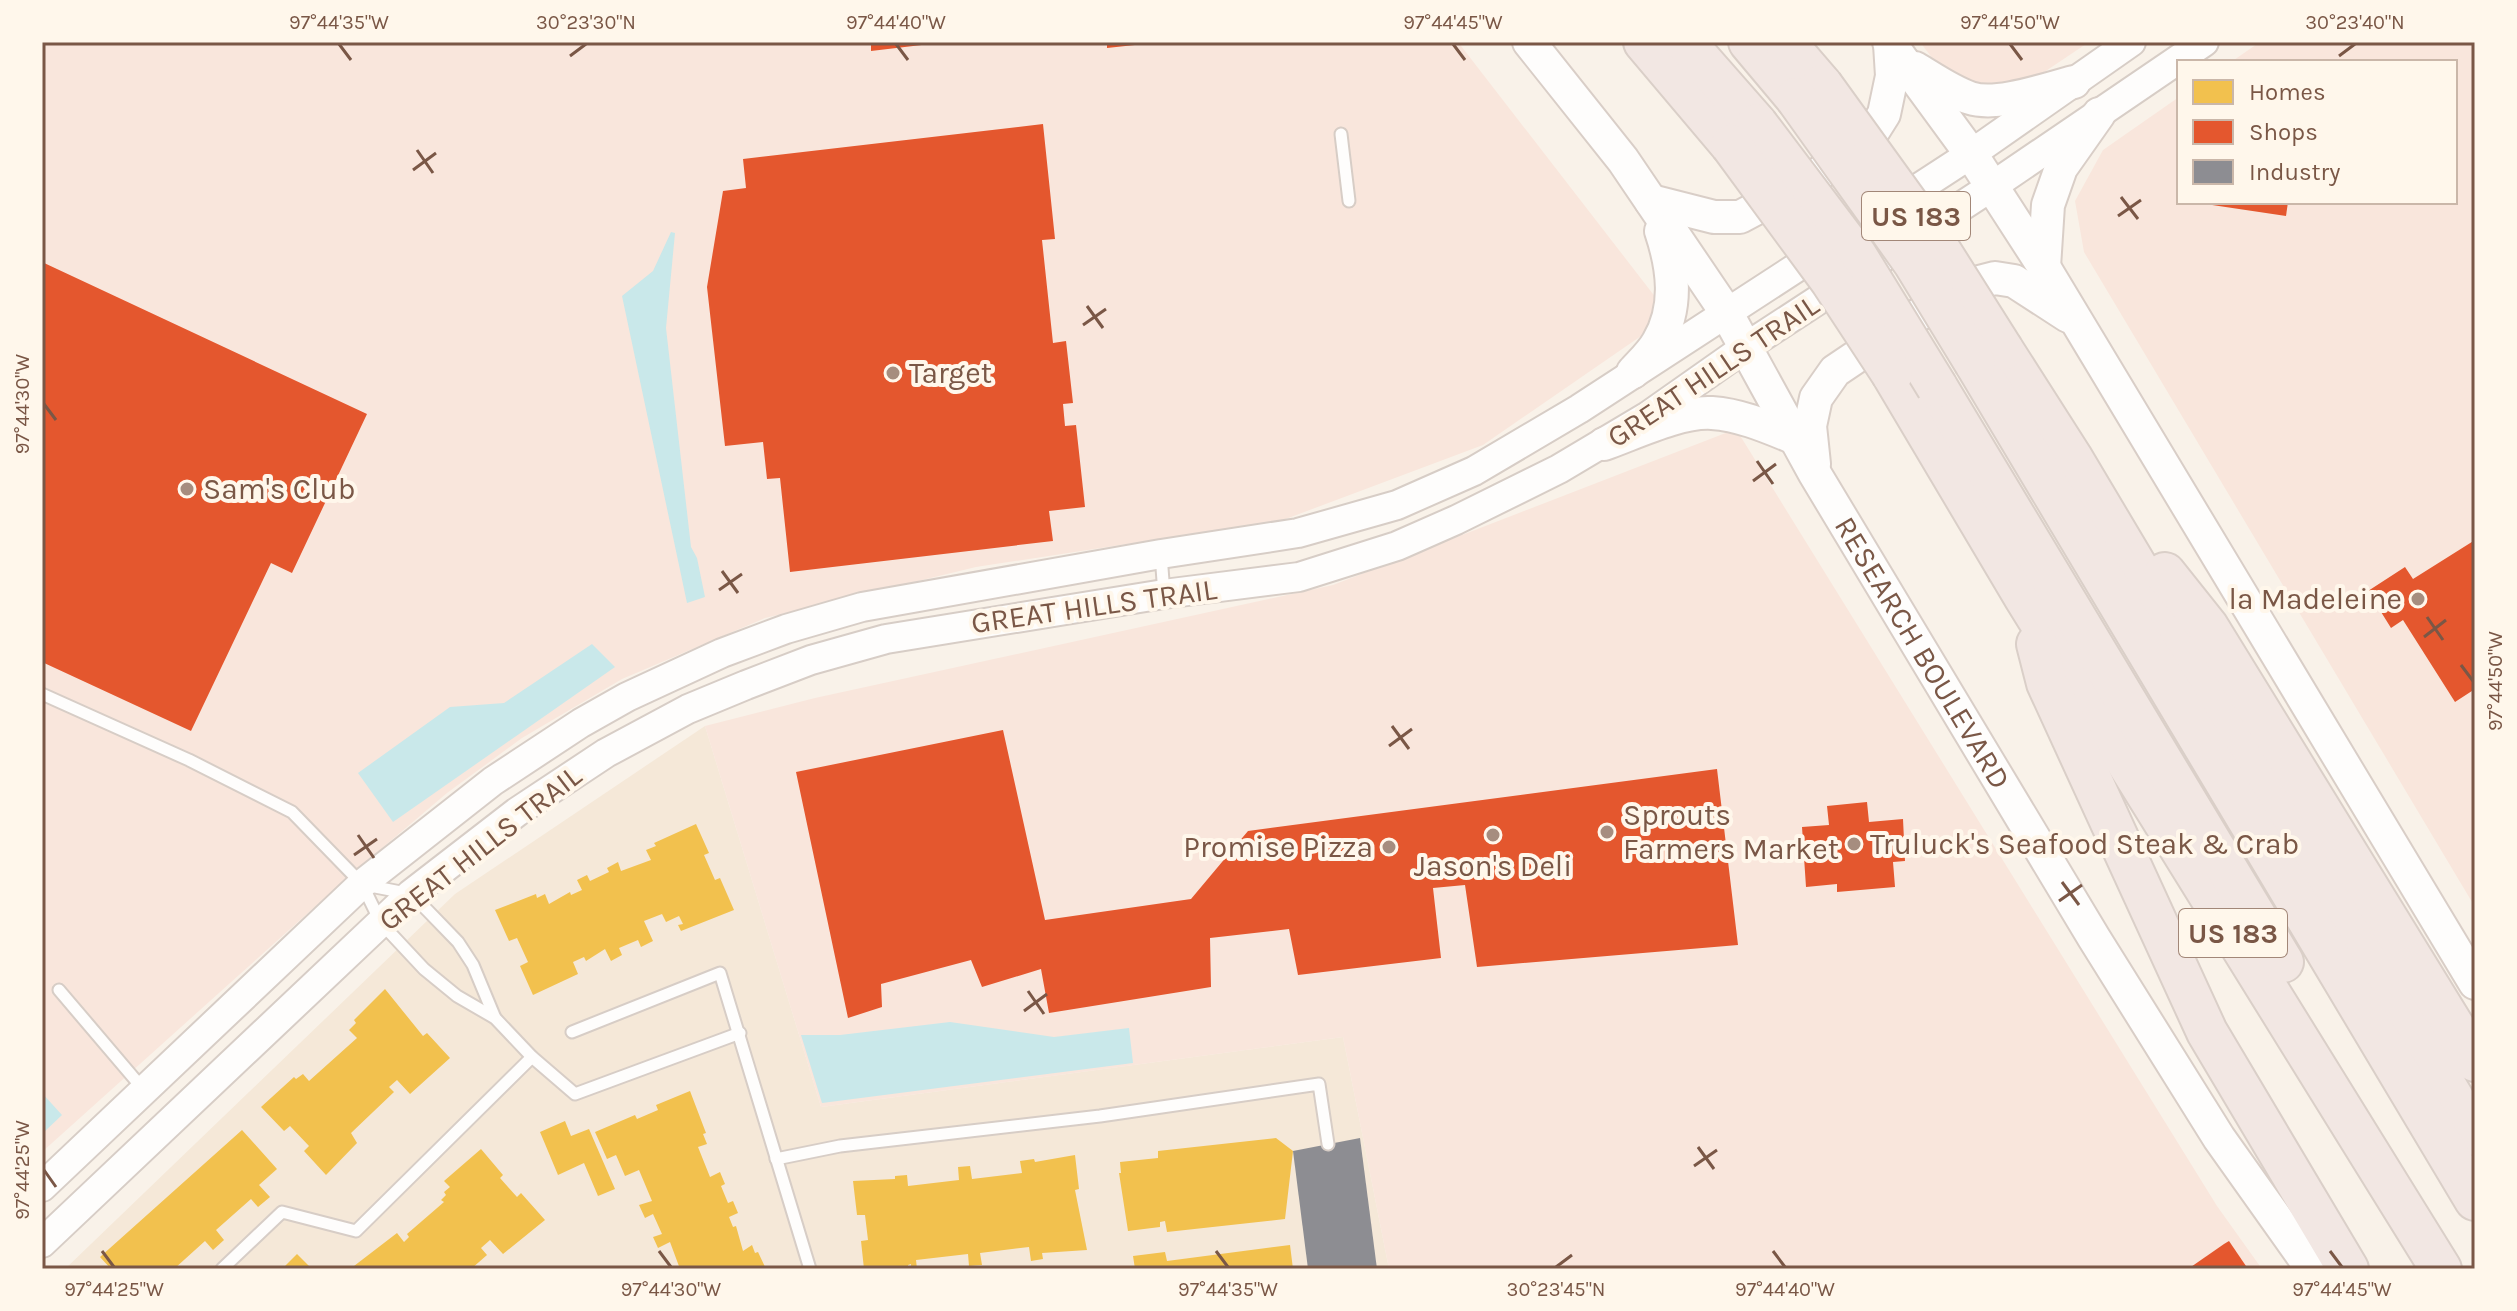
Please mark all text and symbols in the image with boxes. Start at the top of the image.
text: 97°44'35"W [289,11,389,34]
text: 30°23'30"N [536,11,636,34]
text: 97°44'40"W [846,11,946,34]
text: 97°44'45"W [1403,11,1503,34]
text: 97°44'50"W [1960,11,2060,34]
text: 30°23'40"N [2305,11,2405,34]
legend [2177,60,2457,204]
text: Homes [2249,78,2326,106]
text: Shops [2249,118,2318,146]
text: Industry [2249,158,2340,186]
road number: US 183 [1862,192,1970,240]
street label: GREAT HILLS TRAIL [1600,287,1826,455]
text: 97°44'30"W [11,354,34,454]
place label: Target [909,355,992,391]
marker: Target [884,364,902,382]
place label: Sam's Club [203,471,355,507]
marker: Sam's Club [178,480,196,498]
street label: RESEARCH BOULEVARD [1827,510,2018,796]
street label: GREAT HILLS TRAIL [969,571,1219,641]
place label: la Madeleine [2229,581,2402,617]
marker: la Madeleine [2409,590,2427,608]
text: 97°44'50"W [2484,631,2507,731]
street label: GREAT HILLS TRAIL [371,758,589,938]
place label: Sprouts Farmers Market [1623,797,1839,867]
marker: Sprouts Farmers Market [1598,823,1616,841]
marker: Jason's Deli [1484,826,1502,844]
place label: Truluck's Seafood Steak & Crab [1870,826,2299,862]
place label: Promise Pizza [1183,829,1373,865]
marker: Truluck's Seafood Steak & Crab [1845,835,1863,853]
marker: Promise Pizza [1380,838,1398,856]
place label: Jason's Deli [1414,848,1572,884]
road number: US 183 [2179,909,2287,957]
text: 97°44'25"W [11,1120,34,1220]
text: 97°44'25"W [64,1278,164,1301]
text: 97°44'30"W [621,1278,721,1301]
text: 97°44'35"W [1178,1278,1278,1301]
text: 30°23'45"N [1507,1278,1605,1301]
text: 97°44'40"W [1735,1278,1835,1301]
text: 97°44'45"W [2292,1278,2392,1301]

